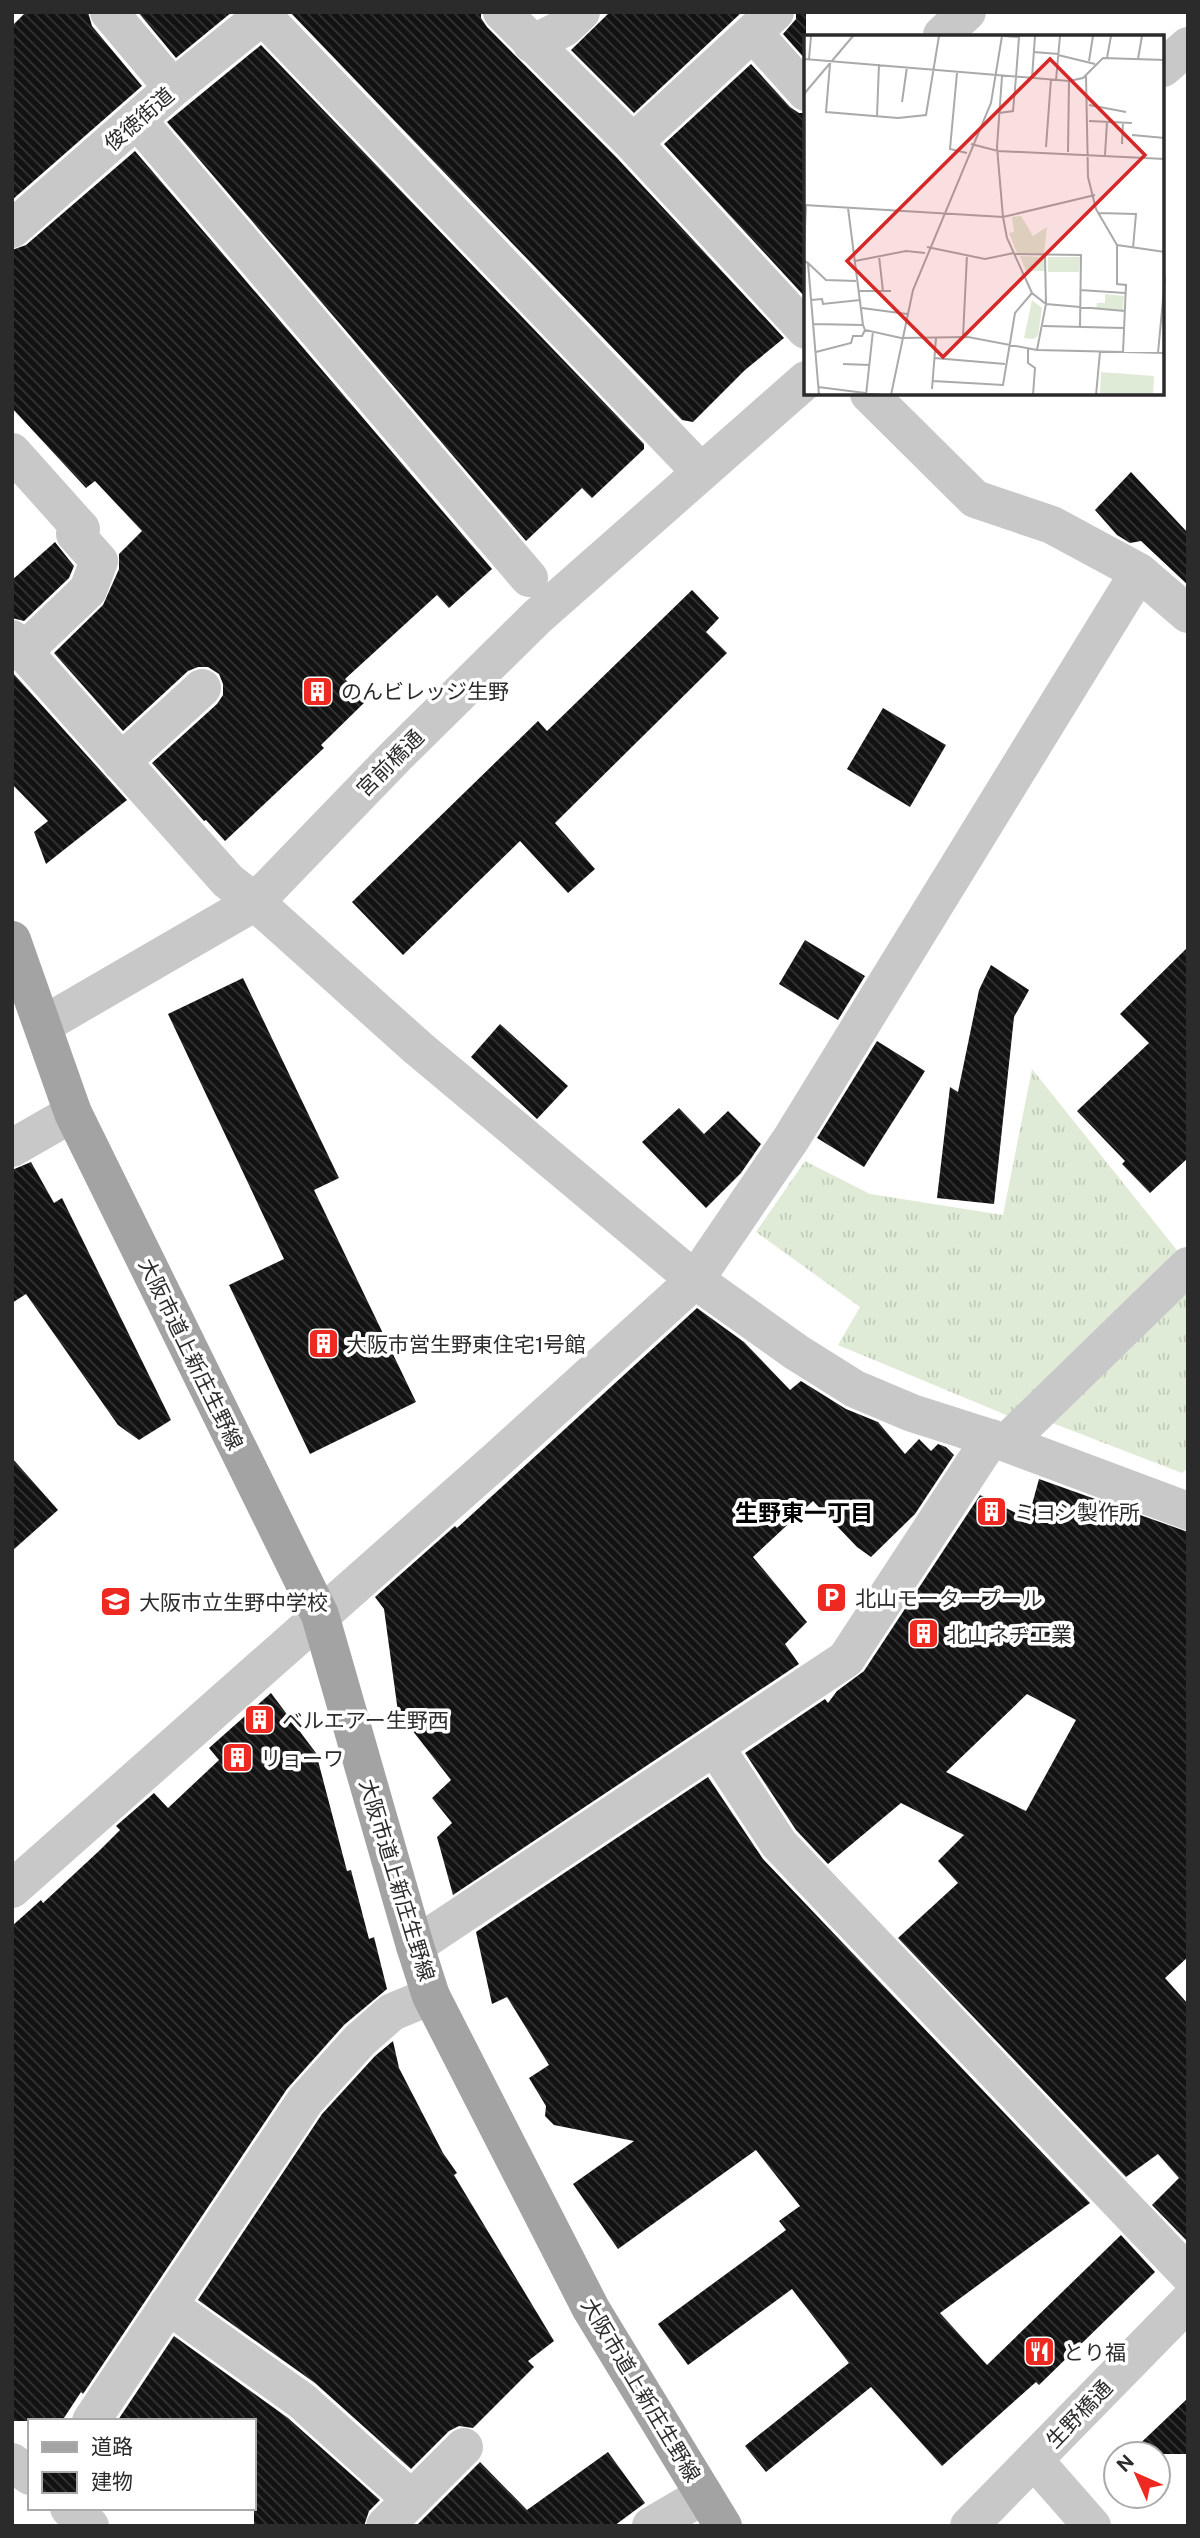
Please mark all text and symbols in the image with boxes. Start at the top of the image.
inset map [804,35,1165,396]
street label: 俊徳街道 [99,82,179,156]
building icon: のんビレッジ生野 [301,674,335,708]
place label: のんビレッジ生野 [341,679,509,704]
street label: 宮前橋通 [351,724,429,802]
street label: 大阪市道上新庄生野線 [134,1254,248,1454]
building icon: 大阪市営生野東住宅1号館 [306,1327,340,1361]
place label: 大阪市営生野東住宅1号館 [346,1332,586,1357]
building icon: ミヨシ製作所 [974,1495,1008,1529]
district label: 生野東一丁目 [735,1499,873,1526]
place label: ミヨシ製作所 [1014,1500,1140,1525]
parking icon: 北山モータープール [815,1581,849,1615]
school or university icon: 大阪市立生野中学校 [99,1585,133,1619]
place label: 北山モータープール [855,1586,1043,1611]
place label: 大阪市立生野中学校 [139,1590,328,1615]
building icon: 北山ネヂ工業 [906,1617,940,1651]
place label: 北山ネヂ工業 [946,1622,1072,1647]
building icon: ベルエアー生野西 [242,1703,276,1737]
place label: ベルエアー生野西 [282,1708,449,1733]
building icon: リョーワ [220,1741,254,1775]
place label: リョーワ [260,1746,344,1771]
street label: 大阪市道上新庄生野線 [354,1776,440,1984]
street label: 大阪市道上新庄生野線 [576,2294,706,2486]
restaurant icon: とり福 [1023,2335,1057,2369]
place label: とり福 [1063,2340,1126,2365]
street label: 生野橋通 [1041,2375,1117,2453]
legend [28,2419,256,2510]
text: 道路 [91,2434,133,2459]
north arrow [1102,2440,1172,2510]
text: N [1112,2450,1138,2476]
text: 建物 [91,2469,133,2494]

